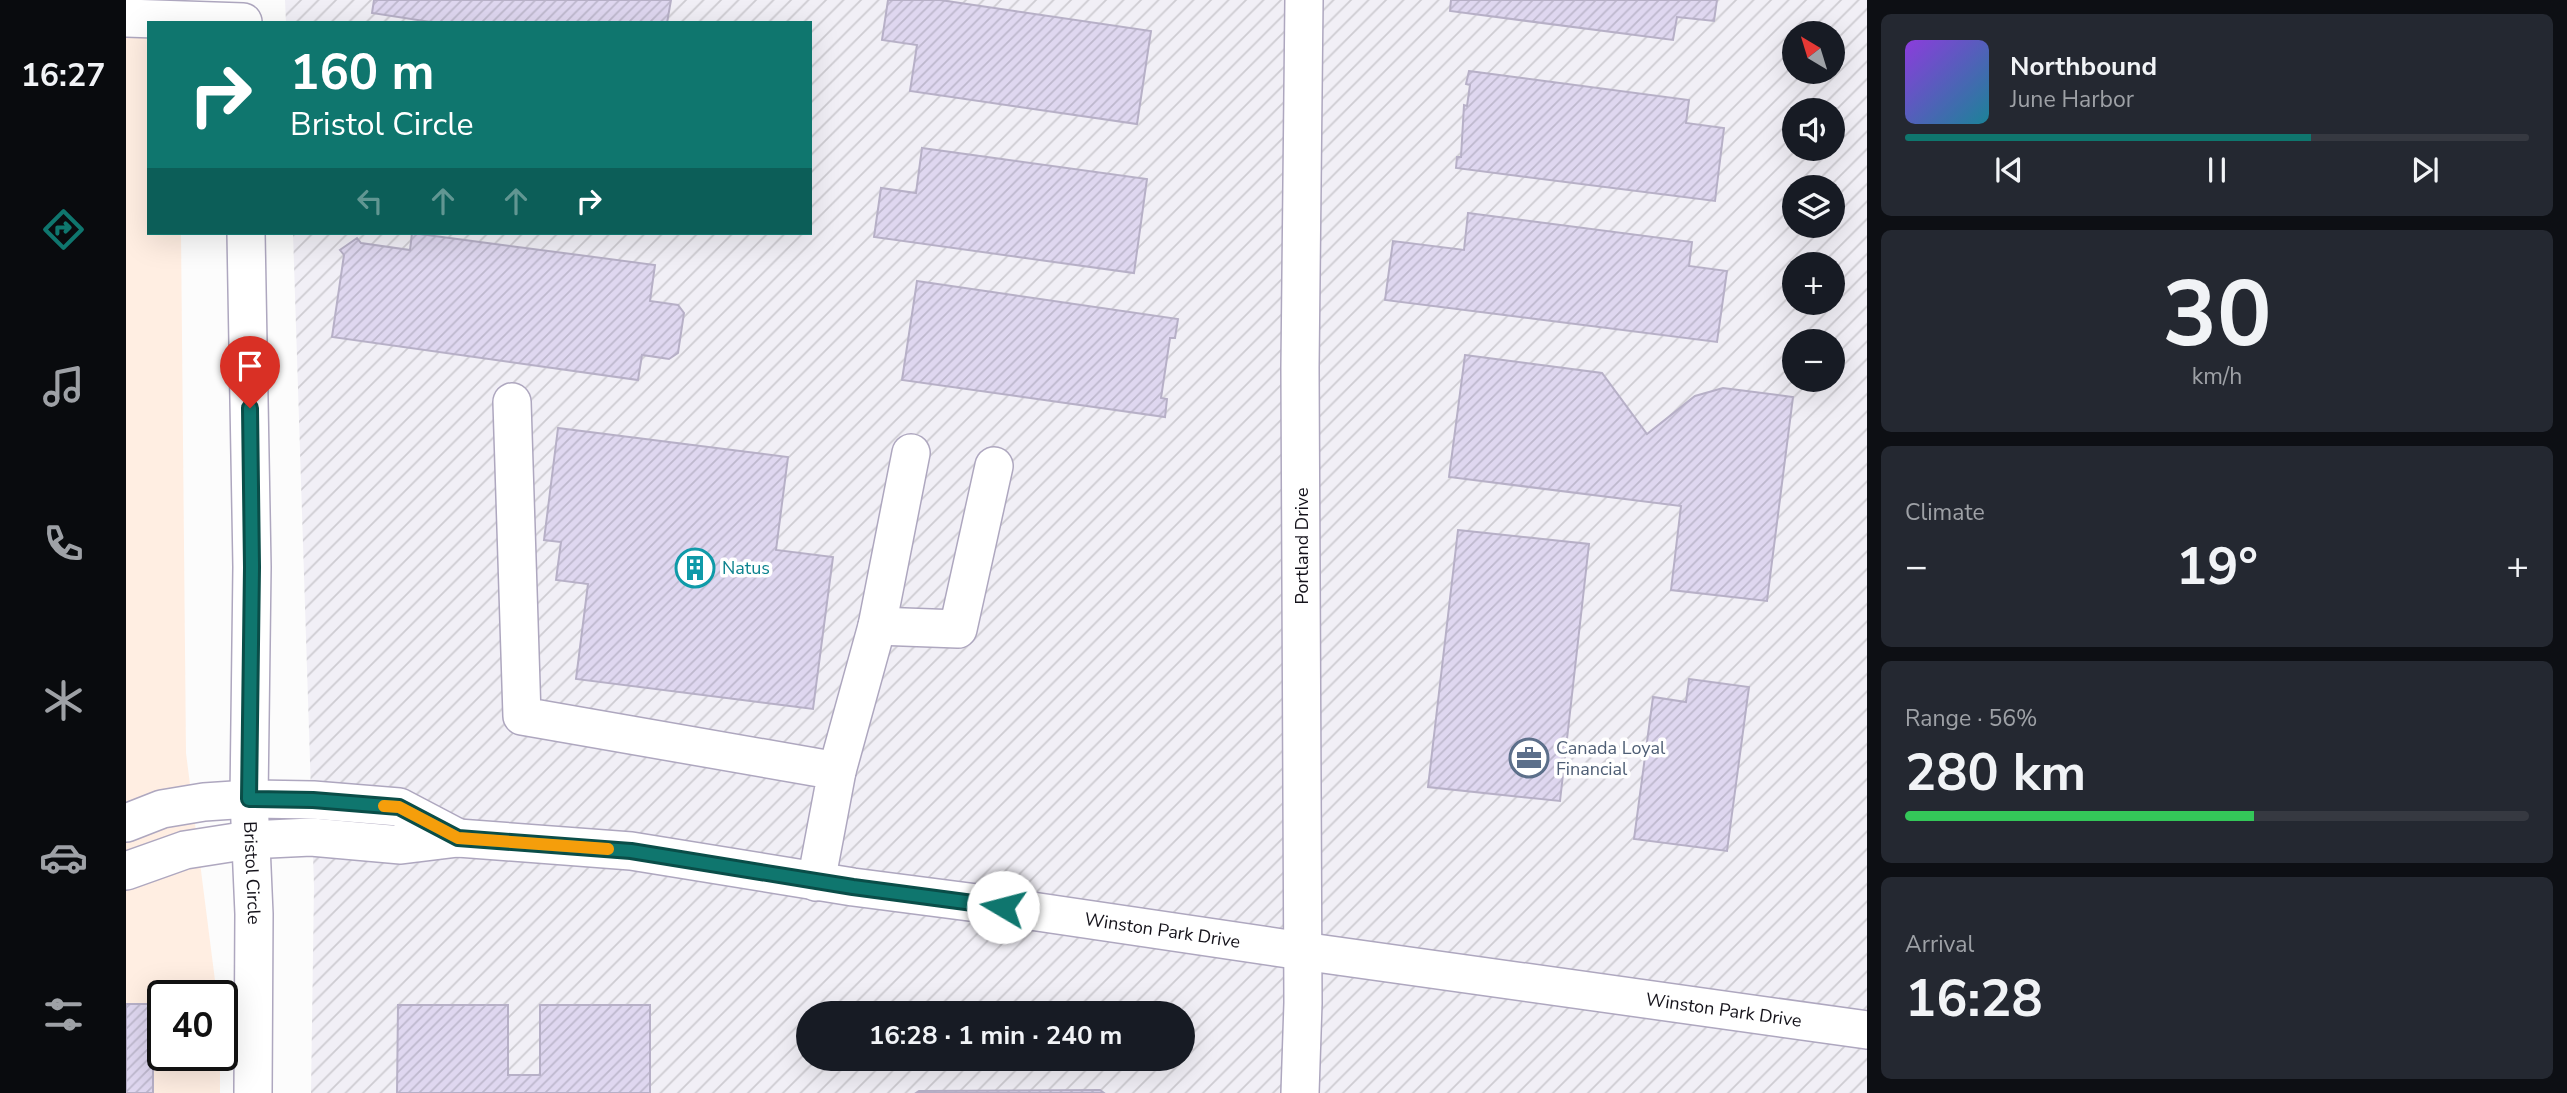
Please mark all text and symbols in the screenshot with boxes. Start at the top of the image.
north arrow [1782,21,1844,84]
map controls [1782,21,1845,392]
text: 160 m [290,39,434,106]
icon: right [175,49,266,140]
text: Northbound [2010,49,2157,84]
text: 16:27 [21,54,105,97]
text: June Harbor [2010,84,2134,115]
button: sound [1782,98,1845,161]
text: Bristol Circle [290,103,474,146]
icon: previous [1990,151,2028,189]
icon: pause [2198,151,2236,189]
icon: next [2406,151,2444,189]
button: layers [1782,175,1845,238]
icon: left [351,182,389,220]
icon: ahead [424,182,462,220]
icon: ahead [497,182,535,220]
icon: right [570,182,608,220]
icon: directions [39,205,88,254]
button: + [1782,252,1845,315]
text: 30 [2162,253,2272,377]
button: − [1782,329,1845,392]
pin [220,336,280,408]
icon: arrive [231,347,269,385]
text: km/h [2192,361,2242,392]
icon: music [39,362,88,411]
street label: Portland Drive [1290,487,1314,605]
text: Climate [1905,497,1985,528]
icon: phone [39,519,88,568]
text: 19° [2176,531,2258,602]
text: − [1905,541,1928,592]
text: + [2506,541,2529,592]
building icon: Natus [674,547,716,589]
place label: Natus [722,556,770,580]
icon: climate [39,676,88,725]
text: Range · 56% [1905,703,2037,734]
place label: Canada Loyal Financial [1556,736,1666,781]
office icon: Canada Loyal Financial [1508,737,1550,779]
text: 280 km [1905,737,2086,808]
street label: Bristol Circle [238,821,266,925]
icon: car [39,833,88,882]
position arrow [966,870,1040,944]
street label: Winston Park Drive [1083,907,1242,954]
text: Arrival [1905,929,1974,960]
text: 16:28 [1905,963,2043,1034]
speed limit sign: 40 [147,980,238,1071]
street label: Winston Park Drive [1644,987,1803,1033]
icon: filters [39,990,88,1039]
text: 16:28 · 1 min · 240 m [869,1018,1122,1053]

